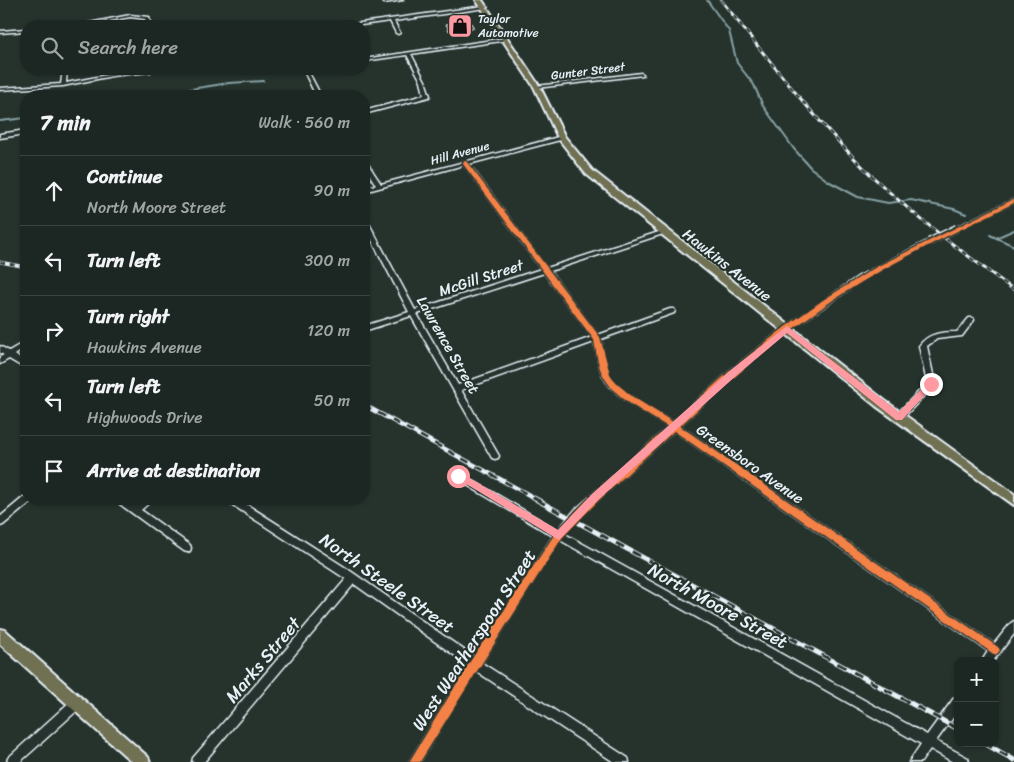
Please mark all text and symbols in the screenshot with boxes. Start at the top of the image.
place label: Taylor Automotive [477,8,539,44]
shop icon: Taylor Automotive [447,13,473,39]
search box [20,20,370,75]
text: Search here [78,31,178,64]
icon: search [38,34,66,62]
street label: Gunter Street [550,55,627,86]
text: 7 min [40,104,91,142]
text: Walk · 560 m [259,108,350,137]
street label: Hill Avenue [428,135,492,171]
text: Continue [87,160,163,193]
text: 90 m [314,176,350,205]
icon: ahead [40,177,68,205]
text: North Moore Street [87,193,226,222]
street label: Hawkins Avenue [677,222,778,309]
text: Turn left [87,244,160,277]
text: 300 m [305,246,350,275]
icon: left [40,247,68,275]
street label: McGill Street [435,252,528,304]
street label: Lawrence Street [409,291,487,399]
text: Turn right [87,300,169,333]
text: 120 m [307,316,350,345]
icon: right [40,317,68,345]
text: Hawkins Avenue [87,333,202,362]
text: Turn left [87,370,160,403]
route end [920,373,943,396]
text: 50 m [314,386,350,415]
icon: left [40,387,68,415]
text: Highwoods Drive [87,403,202,432]
street label: Greensboro Avenue [691,417,810,511]
text: Arrive at destination [87,454,260,487]
icon: arrive [40,457,68,485]
route start [447,465,470,488]
street label: North Steele Street [313,524,462,642]
street label: West Weatherspoon Street [403,543,545,737]
street label: North Moore Street [642,554,794,658]
street label: Marks Street [217,609,309,711]
map controls [954,657,999,747]
button: + [954,657,999,702]
button: − [954,702,999,747]

